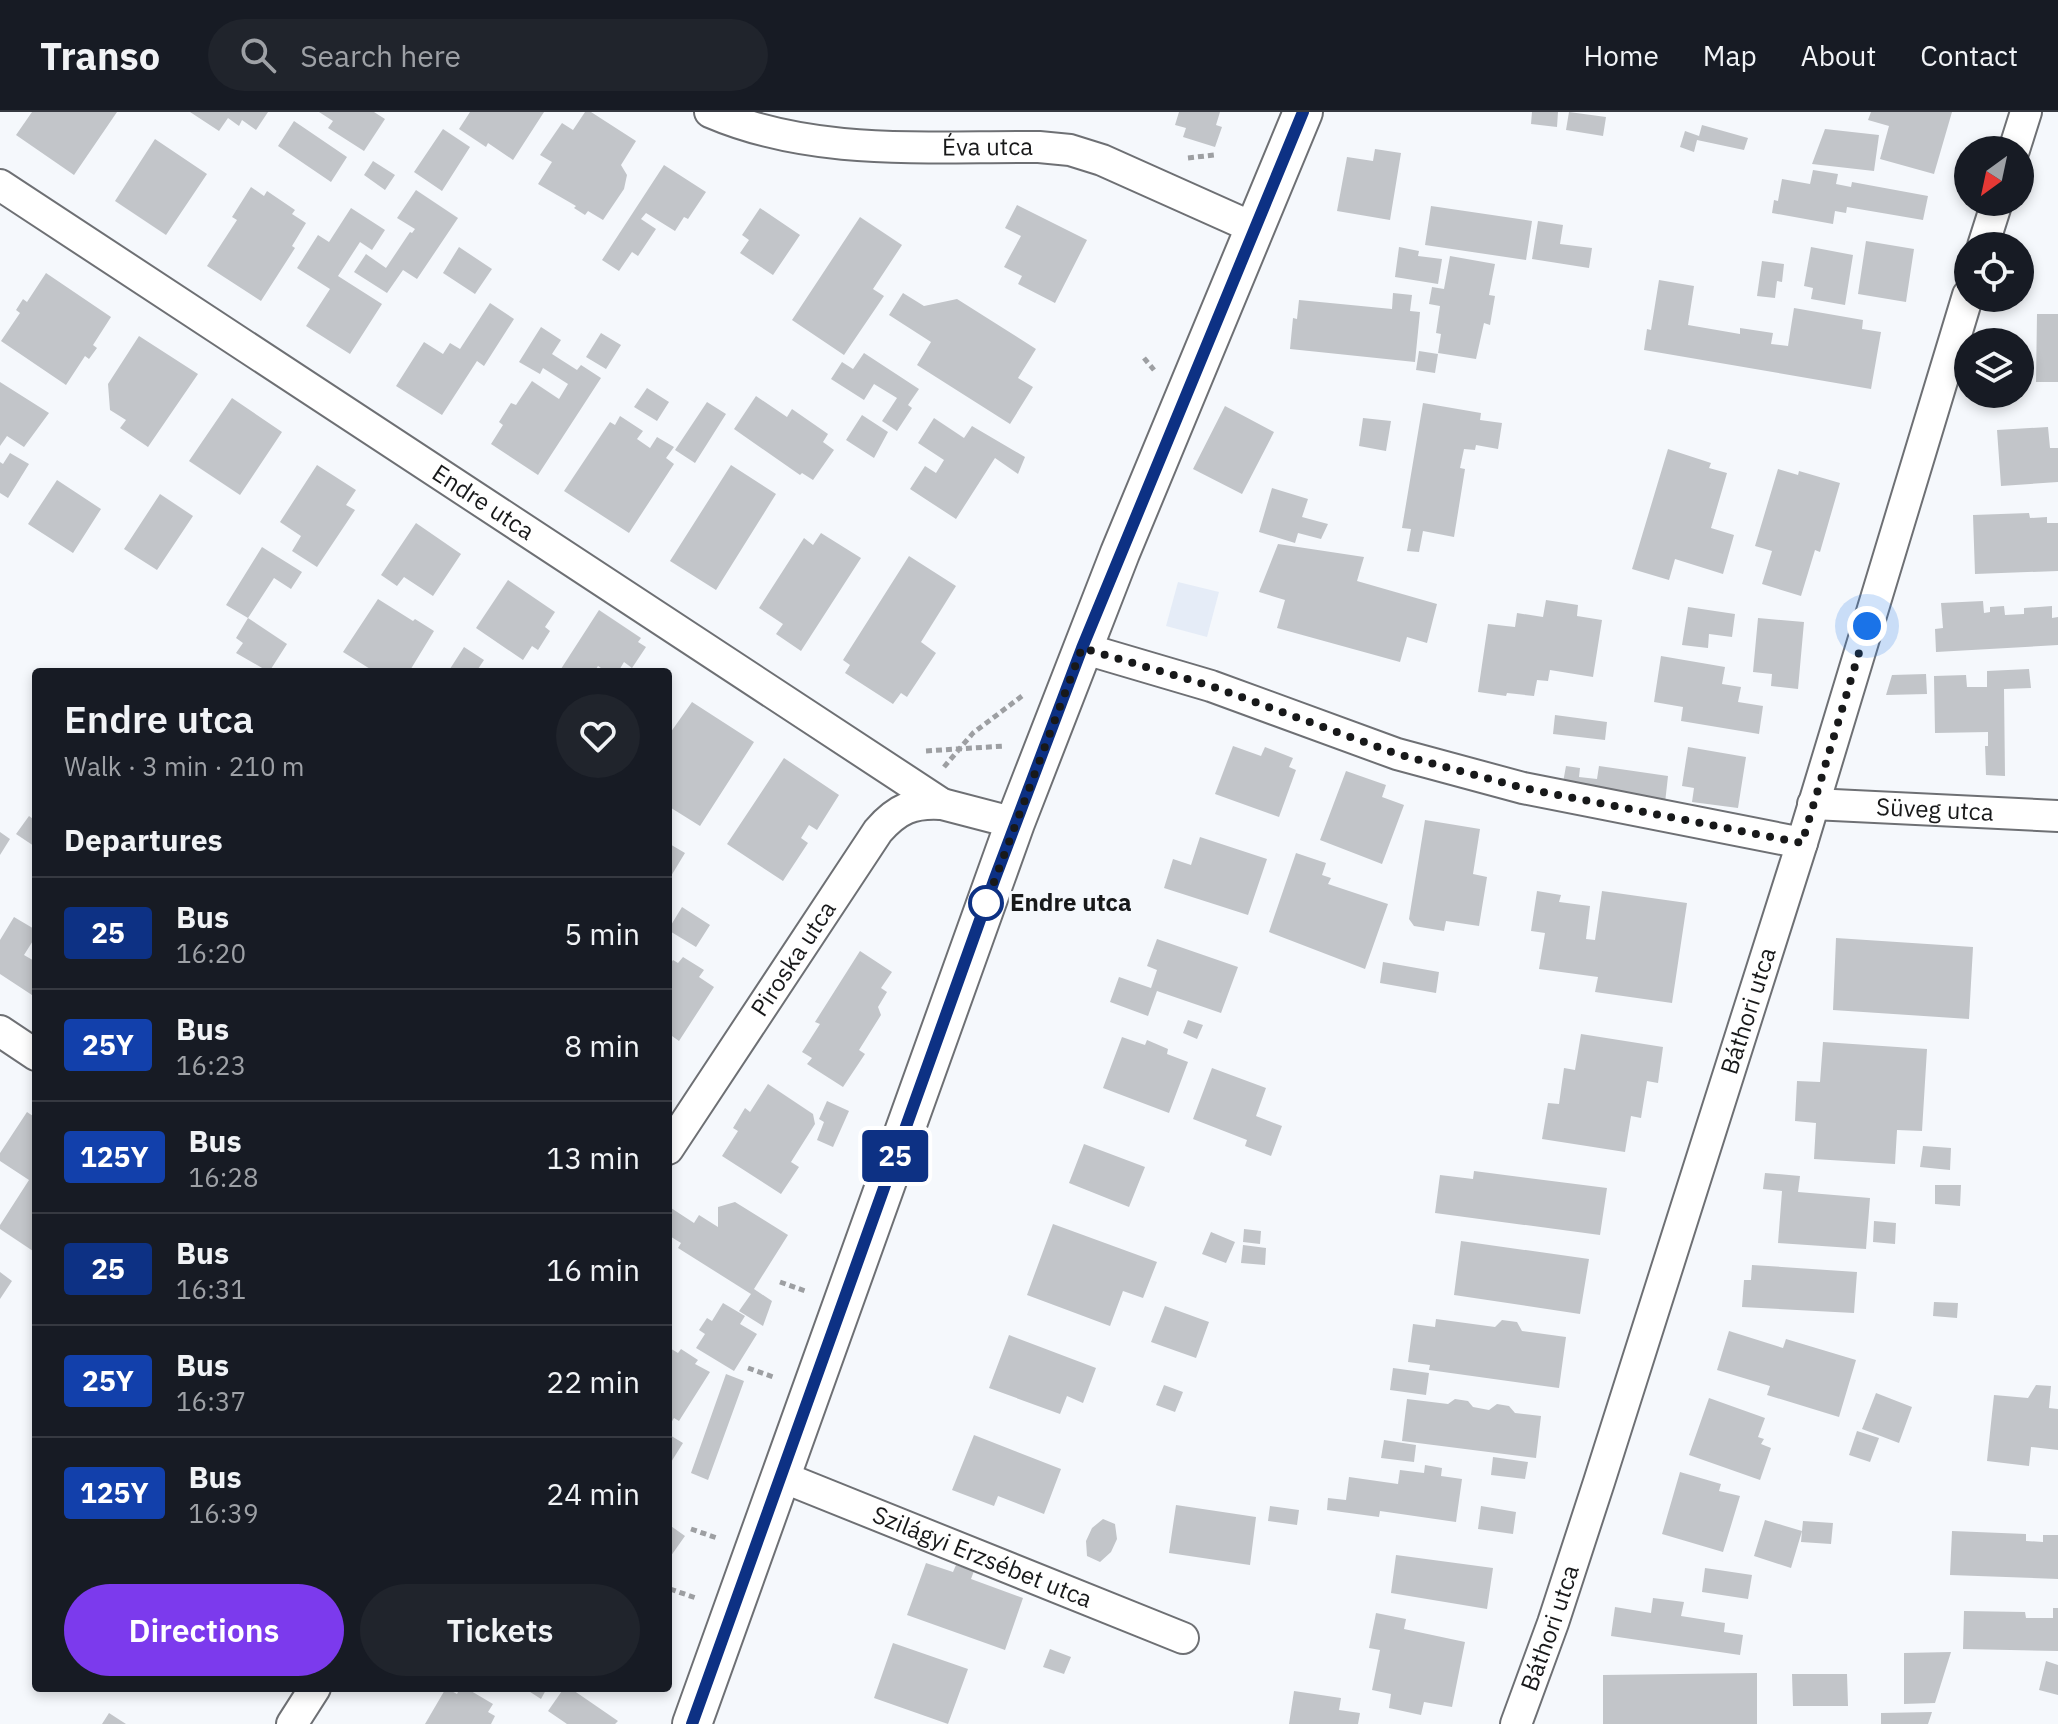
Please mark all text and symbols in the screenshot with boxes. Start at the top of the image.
search box [208,19,768,91]
text: Transo [40,31,160,80]
icon: search [236,33,280,77]
text: Search here [300,36,461,75]
text: Home [1583,37,1659,74]
text: Map [1703,37,1757,74]
text: About [1801,37,1876,74]
text: Contact [1920,37,2018,74]
street label: Éva utca [942,130,1033,163]
north arrow [1954,136,2034,216]
map controls [1954,136,2034,408]
button: locate [1954,232,2034,312]
button: layers [1954,328,2034,408]
street label: Endre utca [426,456,541,547]
your location [1847,606,1887,646]
text: Endre utca [64,694,254,743]
button: heart [556,694,640,778]
text: Walk · 3 min · 210 m [64,749,304,783]
street label: Süveg utca [1875,790,1995,828]
text: Departures [64,820,223,859]
marker: Endre utca [969,886,1003,920]
place label: Endre utca [1010,886,1132,918]
street label: Piroska utca [743,894,843,1022]
text: Bus [176,897,229,936]
text: 25 [91,914,125,951]
text: 5 min [564,914,640,953]
text: 16:20 [176,936,246,970]
street label: Báthori utca [1713,943,1783,1078]
text: Bus [176,1009,229,1048]
text: 25Y [82,1026,134,1063]
text: 8 min [564,1026,640,1065]
text: 16:23 [176,1048,246,1082]
text: Bus [189,1121,242,1160]
line badge: 25 [859,1130,931,1182]
text: 25 [878,1137,912,1174]
text: 125Y [80,1138,149,1175]
text: 13 min [546,1138,640,1177]
text: 16:28 [189,1160,259,1194]
text: Bus [176,1233,229,1272]
text: 25 [91,1250,125,1287]
text: 16 min [546,1250,640,1289]
text: 16:31 [176,1272,246,1306]
text: Bus [176,1345,229,1384]
text: 25Y [82,1362,134,1399]
text: 22 min [546,1362,640,1401]
text: 16:37 [176,1384,246,1418]
text: Bus [189,1457,242,1496]
text: 125Y [80,1474,149,1511]
text: 24 min [546,1474,640,1513]
text: 16:39 [189,1496,259,1530]
street label: Szilágyi Erzsébet utca [868,1498,1097,1615]
street label: Báthori utca [1513,1560,1586,1695]
button: Directions [64,1584,344,1676]
button: Tickets [360,1584,640,1676]

